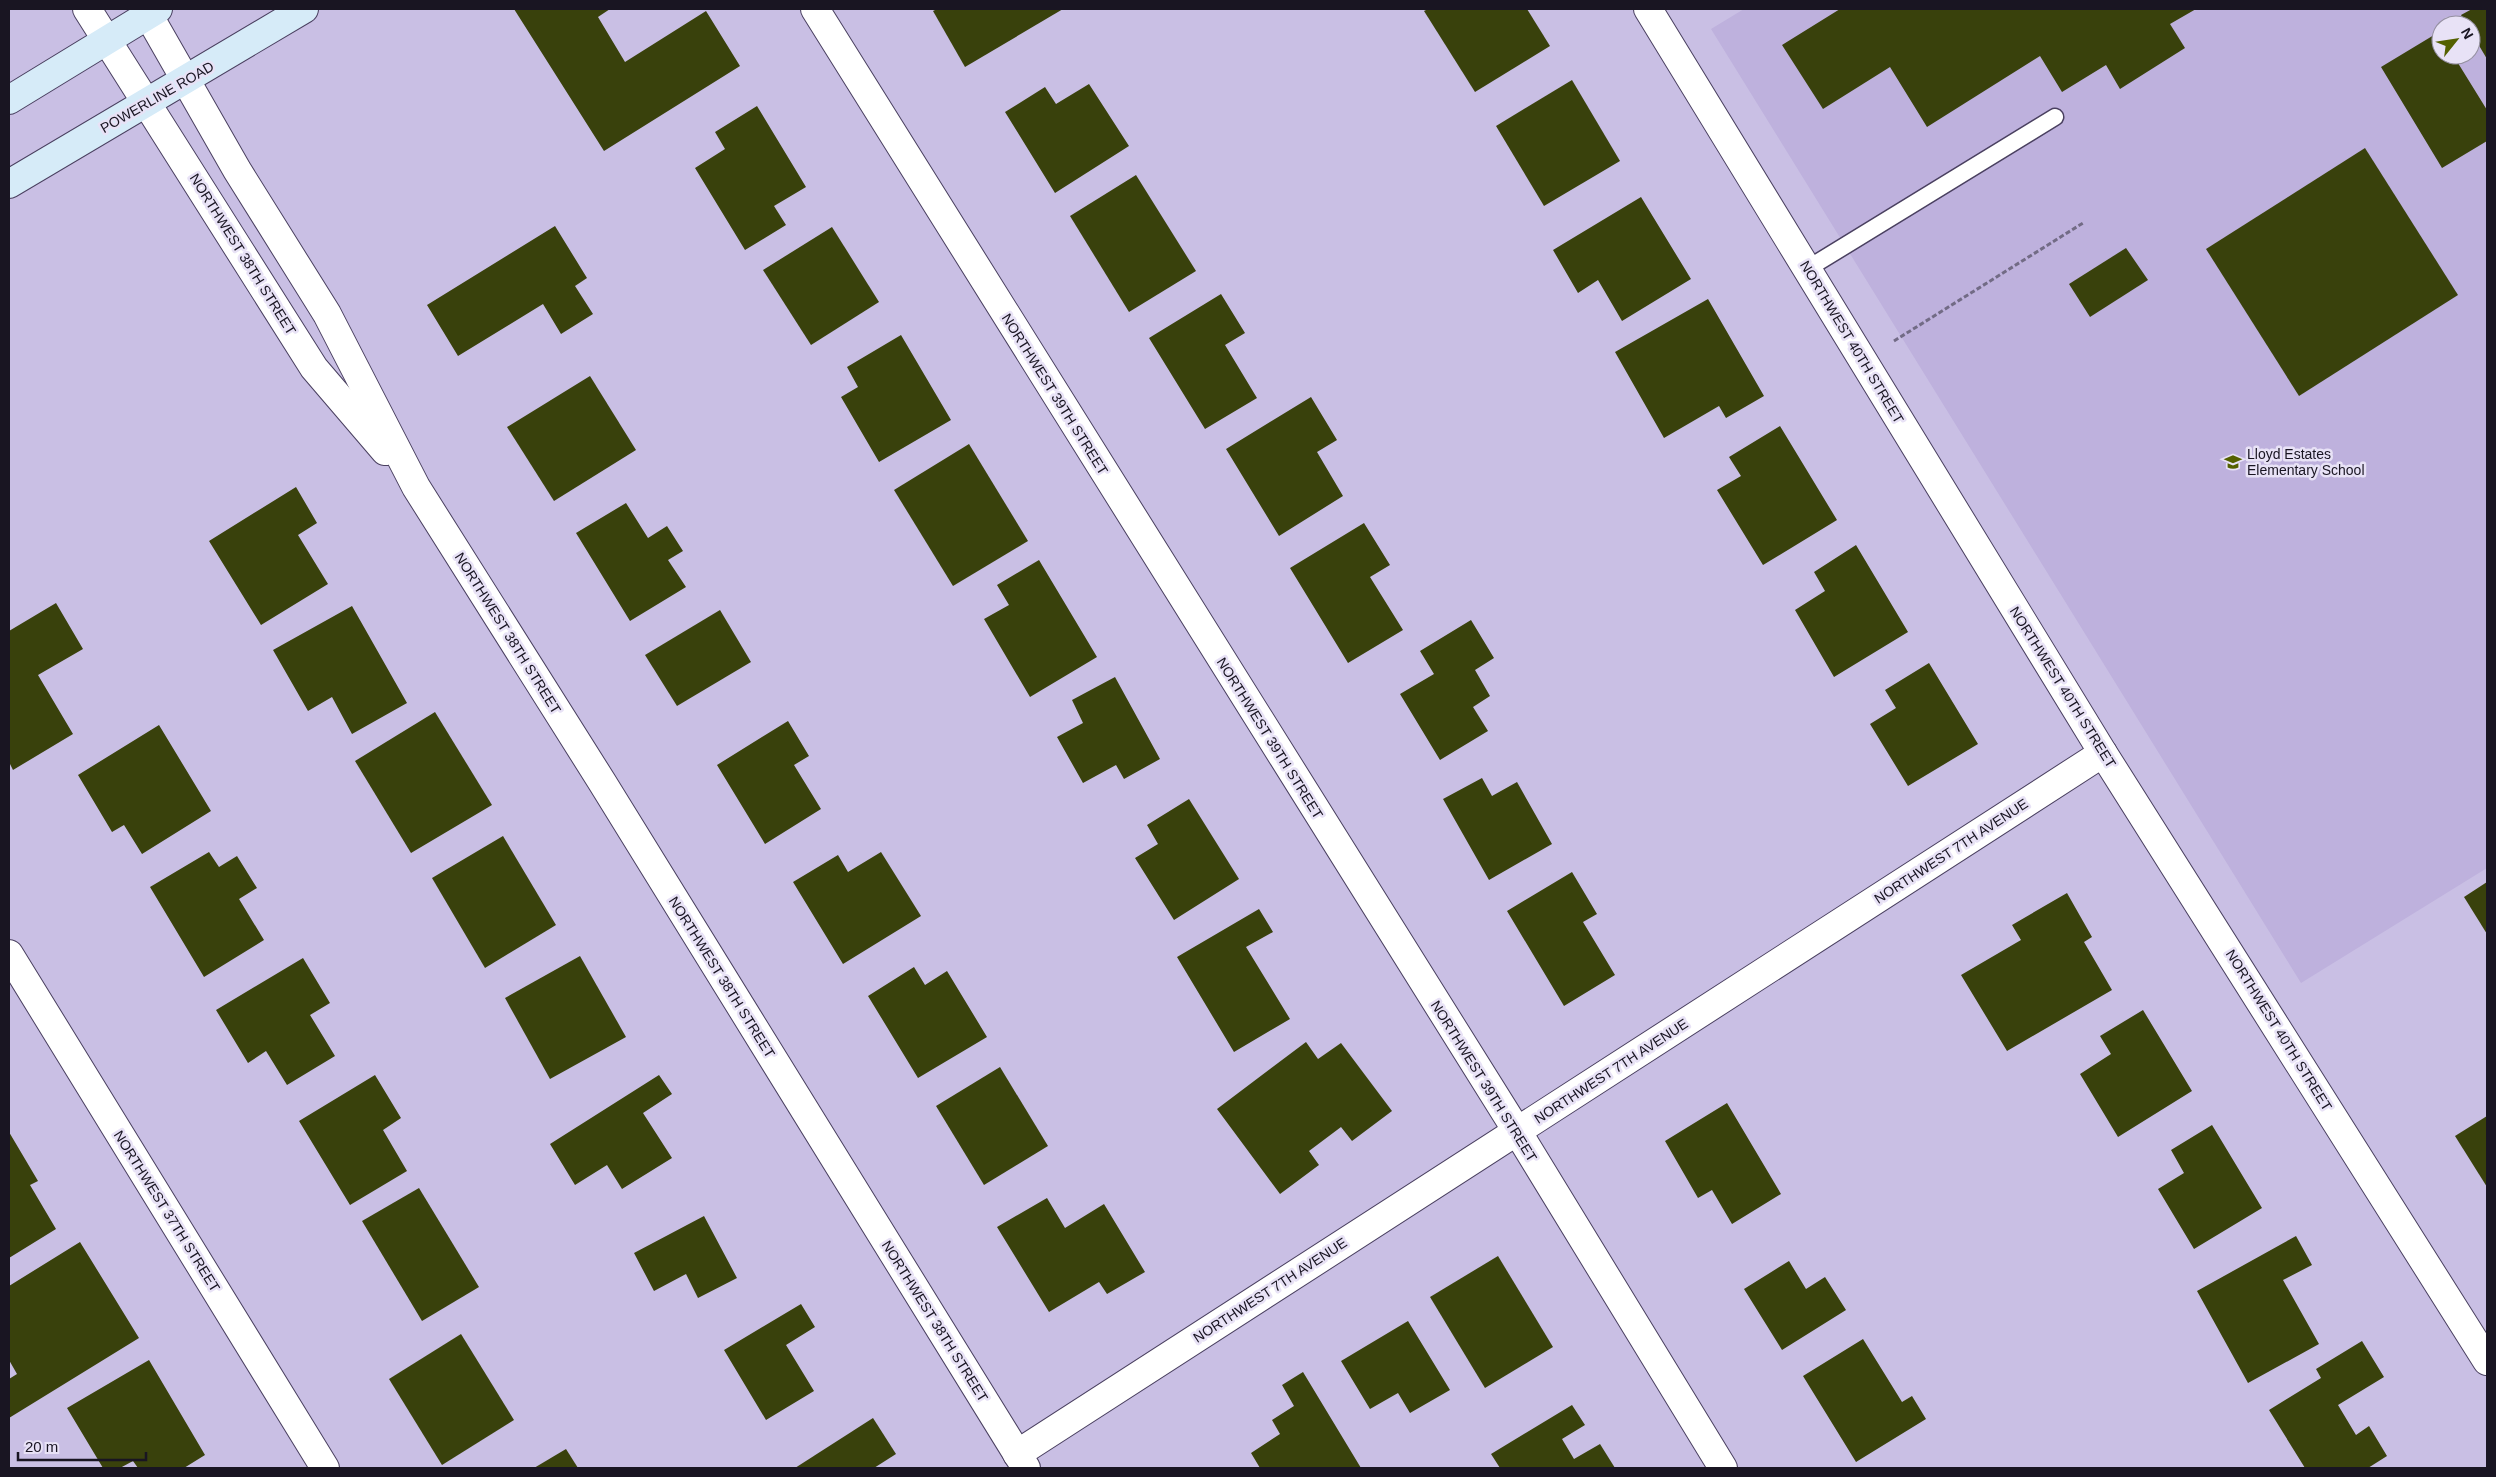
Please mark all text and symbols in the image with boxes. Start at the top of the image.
north arrow [2431,15,2481,65]
text: N [2458,25,2477,42]
street label: POWERLINE ROAD [97,58,217,136]
street label: NORTHWEST 38TH STREET [187,170,300,338]
street label: NORTHWEST 40TH STREET [1797,258,1907,427]
street label: NORTHWEST 39TH STREET [999,310,1112,478]
place label: Lloyd Estates Elementary School [2247,446,2365,478]
school or university icon: Lloyd Estates Elementary School [2223,452,2243,472]
street label: NORTHWEST 38TH STREET [452,549,565,717]
street label: NORTHWEST 40TH STREET [2007,603,2120,771]
street label: NORTHWEST 39TH STREET [1214,654,1327,822]
street label: NORTHWEST 7TH AVENUE [1871,795,2031,907]
street label: NORTHWEST 38TH STREET [666,893,779,1061]
street label: NORTHWEST 40TH STREET [2223,946,2336,1114]
street label: NORTHWEST 39TH STREET [1428,997,1541,1165]
street label: NORTHWEST 7TH AVENUE [1531,1015,1691,1127]
street label: NORTHWEST 37TH STREET [111,1127,224,1295]
street label: NORTHWEST 7TH AVENUE [1190,1234,1350,1346]
street label: NORTHWEST 38TH STREET [879,1237,992,1405]
scale bar [18,1430,145,1462]
text: 20 m [25,1438,58,1455]

